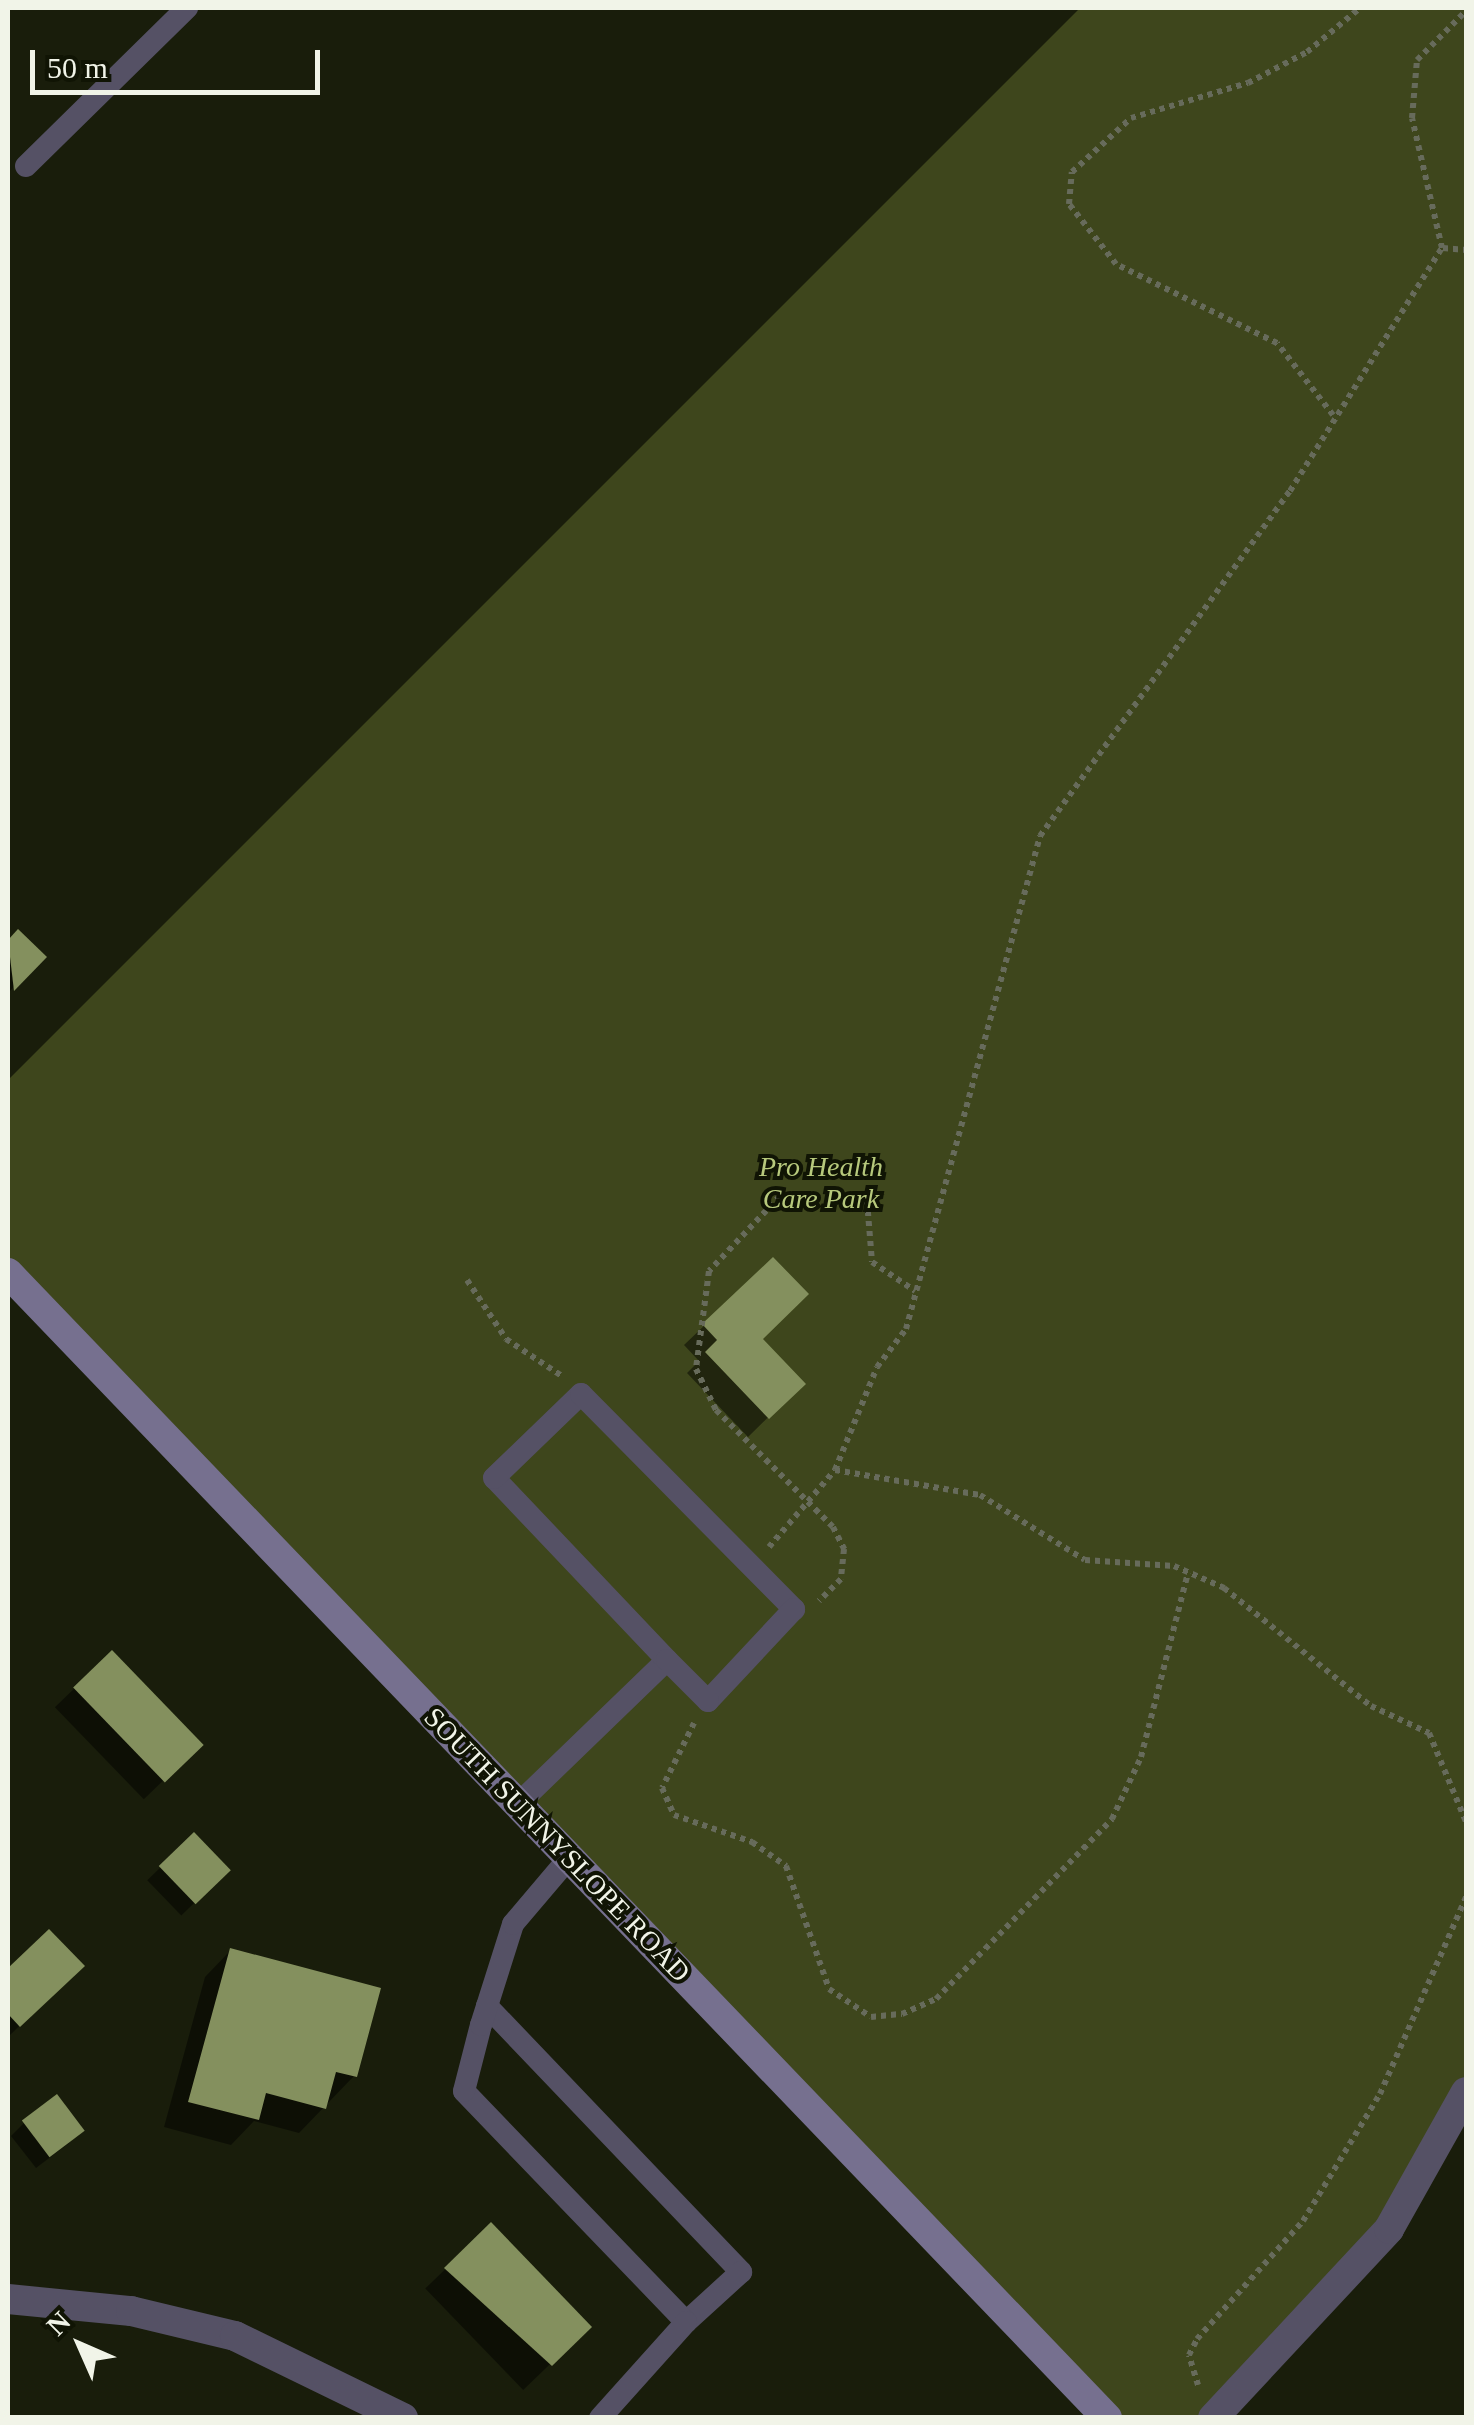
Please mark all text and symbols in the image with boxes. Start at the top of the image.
scale bar [35,30,325,92]
text: 50 m [47,51,108,84]
park label: Pro Health Care Park [759,1150,883,1216]
street label: SOUTH SUNNYSLOPE ROAD [417,1701,697,1989]
north arrow [30,2295,130,2395]
text: N [40,2305,77,2342]

